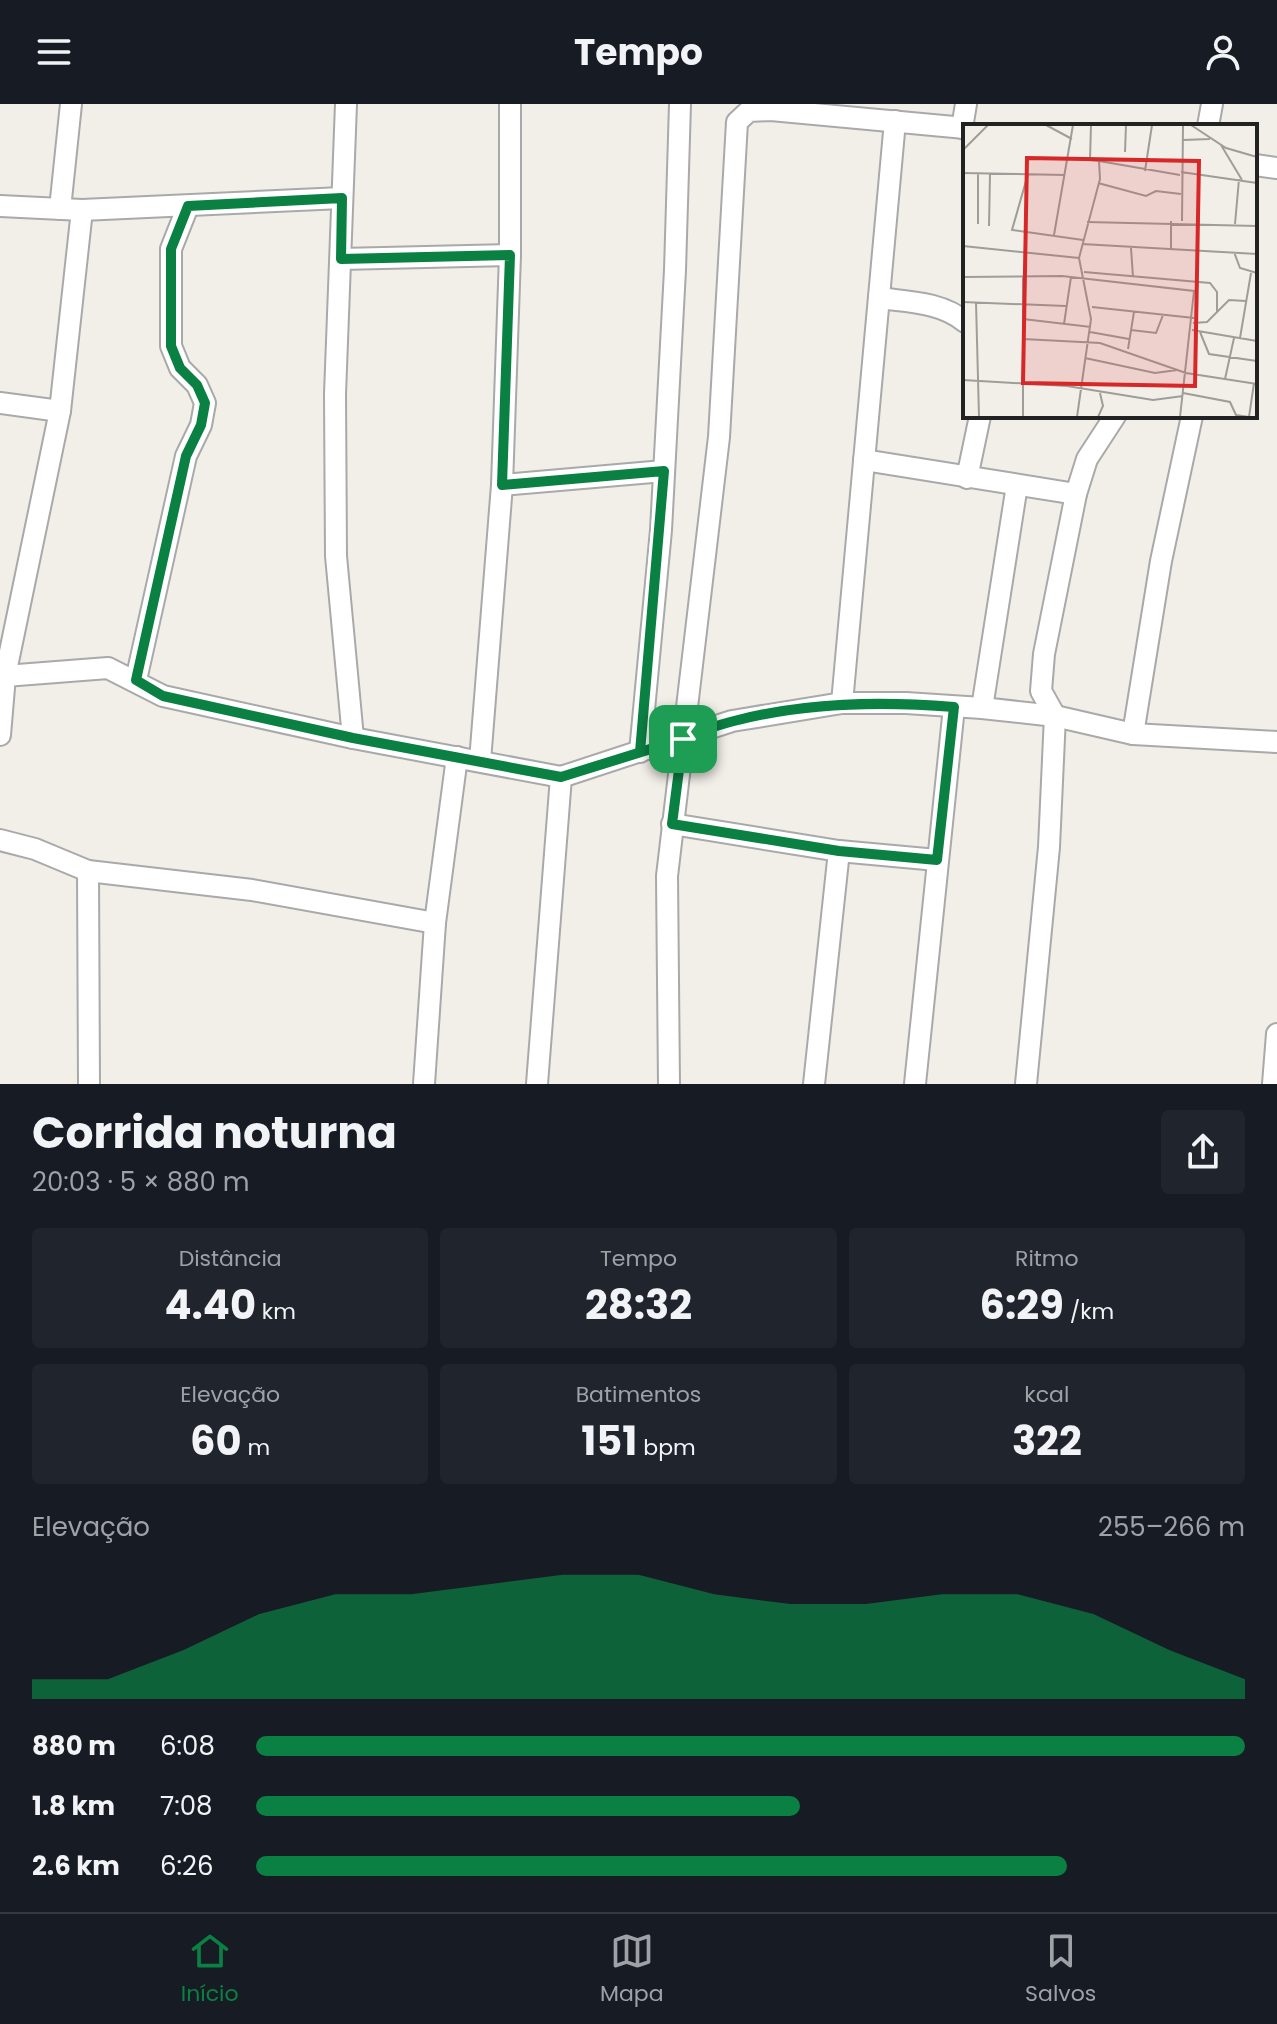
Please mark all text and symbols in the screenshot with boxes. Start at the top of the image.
text: Tempo [574,27,703,78]
icon: menu [32,30,76,74]
icon: person [1201,30,1245,74]
inset map [963,124,1257,418]
pin [649,705,717,773]
icon: arrive [661,717,705,761]
text: Corrida noturna [32,1102,397,1163]
button: share [1161,1110,1245,1194]
text: 20:03 · 5 × 880 m [32,1164,250,1200]
text: Distância [179,1243,282,1274]
text: Tempo [600,1243,677,1274]
text: Ritmo [1015,1243,1079,1274]
text: 4.40 [164,1277,256,1333]
text: 28:32 [585,1277,692,1333]
text: 6:29 [980,1277,1064,1333]
text: km [256,1296,296,1327]
text: /km [1064,1296,1114,1327]
text: Elevação [180,1379,280,1410]
text: Batimentos [576,1379,701,1410]
text: kcal [1024,1379,1069,1410]
text: 60 [190,1413,242,1469]
text: 151 [581,1413,637,1469]
text: 322 [1012,1413,1082,1469]
text: m [242,1432,270,1463]
text: bpm [637,1432,696,1463]
text: Elevação [32,1509,150,1545]
text: 255–266 m [1098,1509,1245,1545]
text: 880 m [32,1728,116,1764]
text: 6:08 [160,1728,215,1764]
text: 1.8 km [32,1788,115,1824]
text: 7:08 [160,1788,212,1824]
text: 2.6 km [32,1848,120,1884]
text: 6:26 [160,1848,214,1884]
tab: Início [181,1929,239,2010]
tab: Mapa [600,1929,664,2010]
tab: Salvos [1025,1929,1096,2010]

